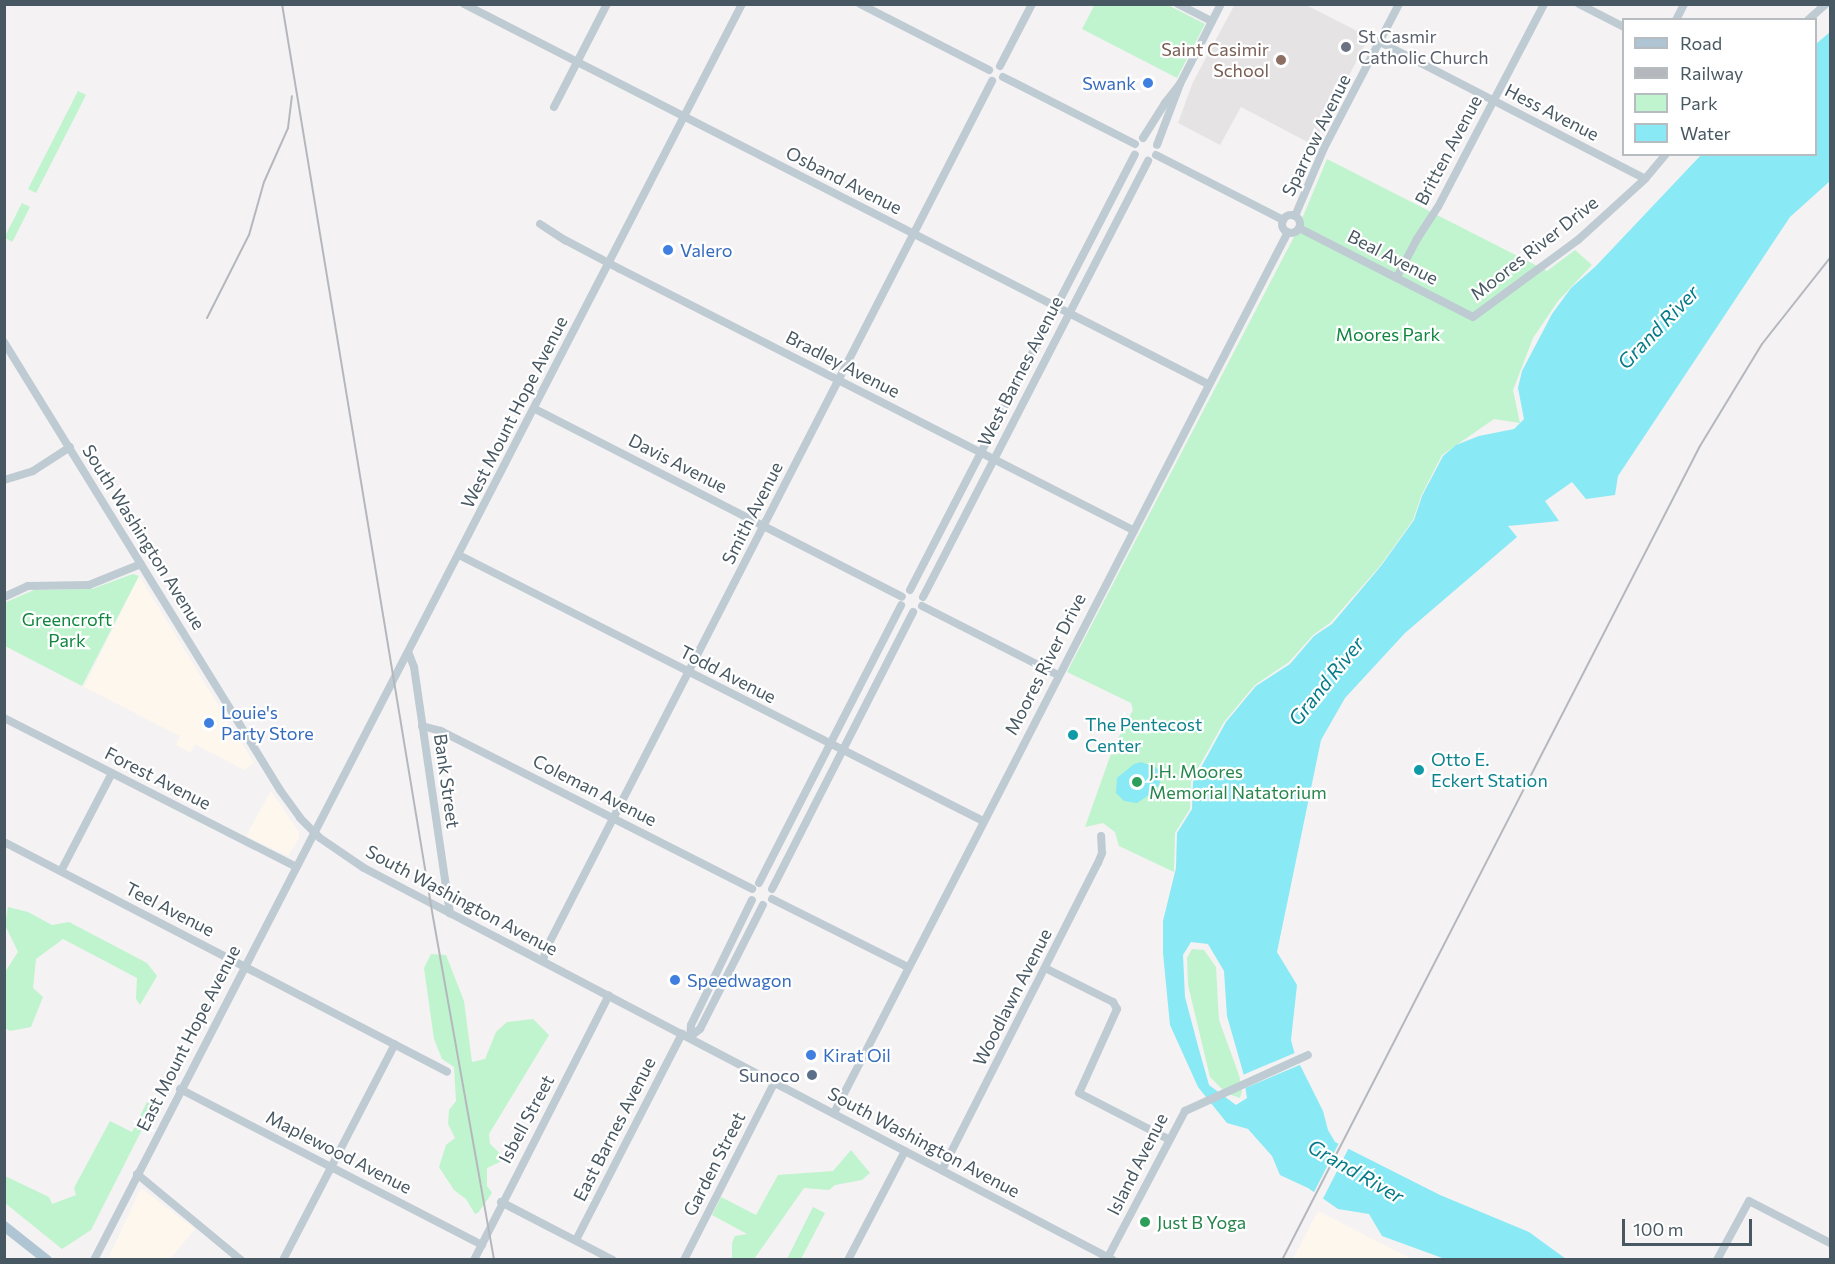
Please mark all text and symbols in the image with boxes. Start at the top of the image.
legend [1622,18,1817,156]
place label: St Casmir Catholic Church [1358,26,1489,68]
text: Road [1680,32,1722,54]
place label: Saint Casimir School [1161,39,1269,82]
marker: St Casmir Catholic Church [1339,40,1353,54]
marker: Saint Casimir School [1274,53,1288,67]
text: Railway [1680,62,1743,84]
street label: Sparrow Avenue [1277,71,1355,199]
place label: Swank [1082,72,1136,94]
marker: Swank [1141,76,1155,90]
street label: Hess Avenue [1501,79,1603,145]
street label: Britten Avenue [1410,91,1486,209]
text: Park [1680,92,1718,114]
text: Water [1680,122,1731,144]
street label: Osband Avenue [782,142,906,218]
street label: Moores River Drive [1466,191,1602,305]
street label: Beal Avenue [1344,225,1442,289]
place label: Valero [680,239,733,261]
marker: Valero [661,243,675,257]
water label: Grand River [1612,280,1704,374]
street label: West Barnes Avenue [973,292,1067,450]
street label: West Mount Hope Avenue [456,312,572,512]
park label: Moores Park [1336,323,1440,345]
street label: Bradley Avenue [782,326,904,402]
street label: Davis Avenue [625,429,731,497]
street label: South Washington Avenue [78,440,210,634]
street label: Smith Avenue [717,458,787,568]
street label: Moores River Drive [1000,590,1090,738]
park label: Greencroft Park [22,609,112,652]
water label: Grand River [1283,632,1369,730]
street label: Todd Avenue [676,641,780,707]
place label: Louie's Party Store [221,702,314,744]
place label: The Pentecost Center [1085,714,1202,756]
marker: Louie's Party Store [202,716,216,730]
marker: The Pentecost Center [1066,728,1080,742]
street label: Bank Street [430,732,464,830]
street label: Forest Avenue [101,742,215,814]
street label: Coleman Avenue [529,749,661,831]
place label: Otto E. Eckert Station [1431,749,1548,792]
place label: J.H. Moores Memorial Natatorium [1149,761,1327,804]
marker: Otto E. Eckert Station [1412,763,1426,777]
marker: J.H. Moores Memorial Natatorium [1130,775,1144,789]
street label: South Washington Avenue [362,840,562,960]
street label: Teel Avenue [122,877,218,941]
street label: Woodlawn Avenue [968,925,1056,1069]
street label: East Mount Hope Avenue [132,941,244,1135]
place label: Speedwagon [687,969,792,991]
marker: Speedwagon [668,973,682,987]
place label: Kirat Oil [823,1044,891,1066]
marker: Kirat Oil [804,1048,818,1062]
street label: East Barnes Avenue [568,1053,660,1205]
place label: Sunoco [739,1064,800,1086]
marker: Sunoco [805,1068,819,1082]
street label: Isbell Street [494,1071,558,1167]
street label: South Washington Avenue [824,1082,1024,1202]
street label: Maplewood Avenue [263,1106,415,1198]
street label: Garden Street [678,1108,750,1220]
street label: Island Avenue [1102,1109,1172,1219]
water label: Grand River [1304,1134,1408,1208]
scale bar [1625,1207,1756,1245]
place label: Just B Yoga [1157,1211,1246,1233]
marker: Just B Yoga [1138,1215,1152,1229]
text: 100 m [1633,1218,1683,1240]

